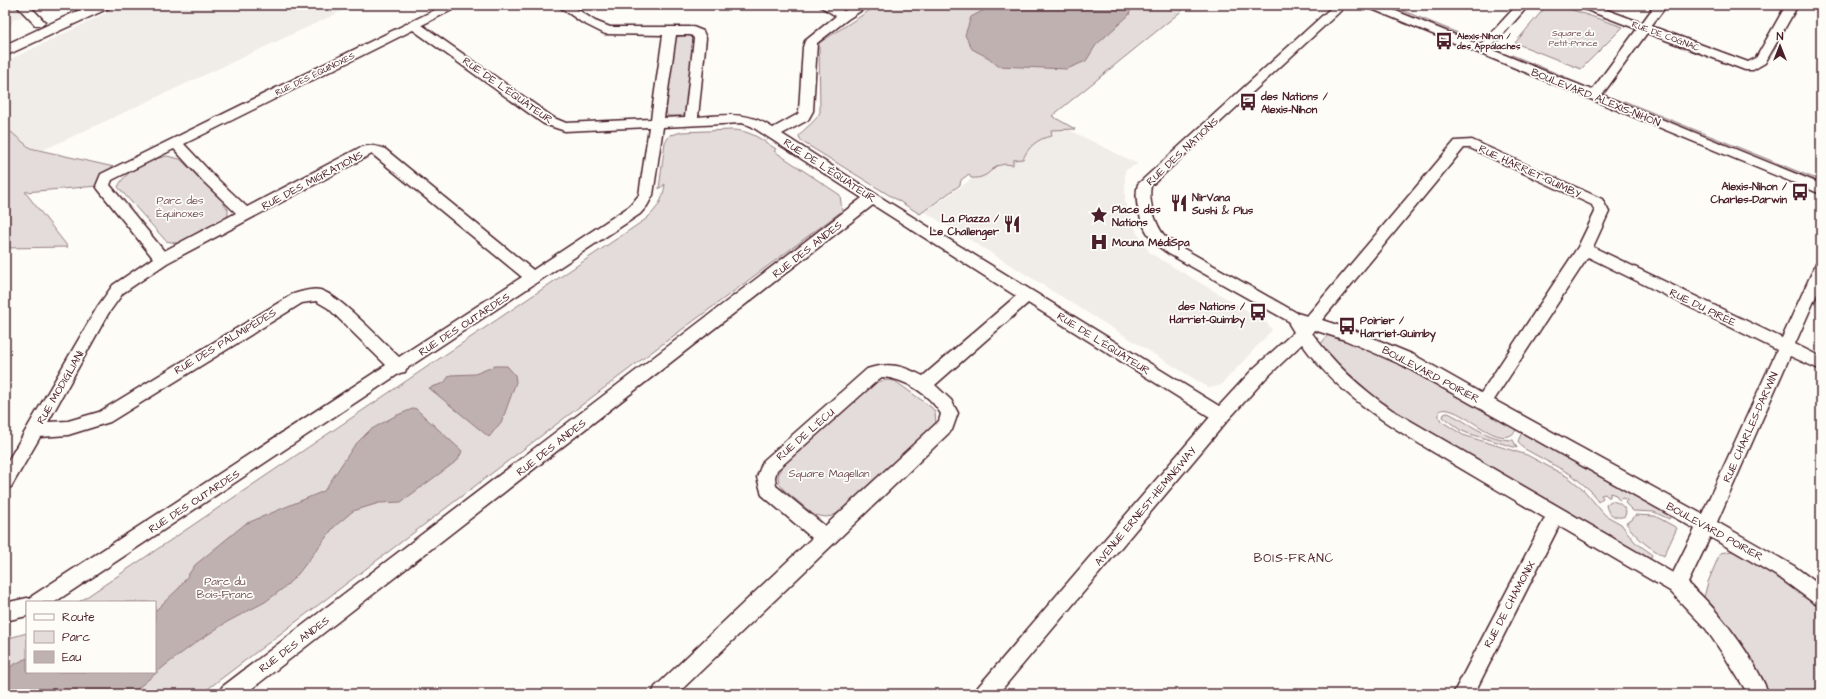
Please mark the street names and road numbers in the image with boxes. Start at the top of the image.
street label: RUE DE COGNAC [1630,18,1702,55]
street label: RUE DES ÉQUINOXES [273,49,357,99]
street label: RUE DE L'ÉQUATEUR [459,53,556,127]
street label: BOULEVARD ALEXIS-NIHON [1529,65,1663,130]
street label: RUE DES NATIONS [1143,114,1222,189]
street label: RUE DE L'ÉQUATEUR [781,135,879,206]
street label: RUE HARRIET-QUIMBY [1476,141,1583,202]
street label: RUE DES MIGRATIONS [259,147,366,214]
street label: RUE DES ANDES [769,217,845,281]
street label: RUE DU PIRÉE [1667,285,1739,330]
street label: RUE DES OUTARDES [416,289,513,360]
street label: RUE DES PALMIPÈDES [171,305,279,378]
street label: RUE DE L'ÉQUATEUR [1054,309,1153,378]
street label: BOULEVARD POIRIER [1379,342,1482,407]
street label: RUE MODIGLIANI [33,347,88,427]
street label: RUE CHARLES-DARWIN [1719,369,1782,485]
street label: RUE DE L'ÉCU [773,405,838,464]
street label: RUE DES ANDES [513,415,589,479]
street label: AVENUE ERNEST-HEMINGWAY [1091,443,1200,569]
street label: RUE DES OUTARDES [146,466,243,537]
street label: BOULEVARD POIRIER [1664,499,1766,564]
street label: RUE DE CHAMONIX [1480,558,1539,650]
street label: RUE DES ANDES [256,613,333,676]

